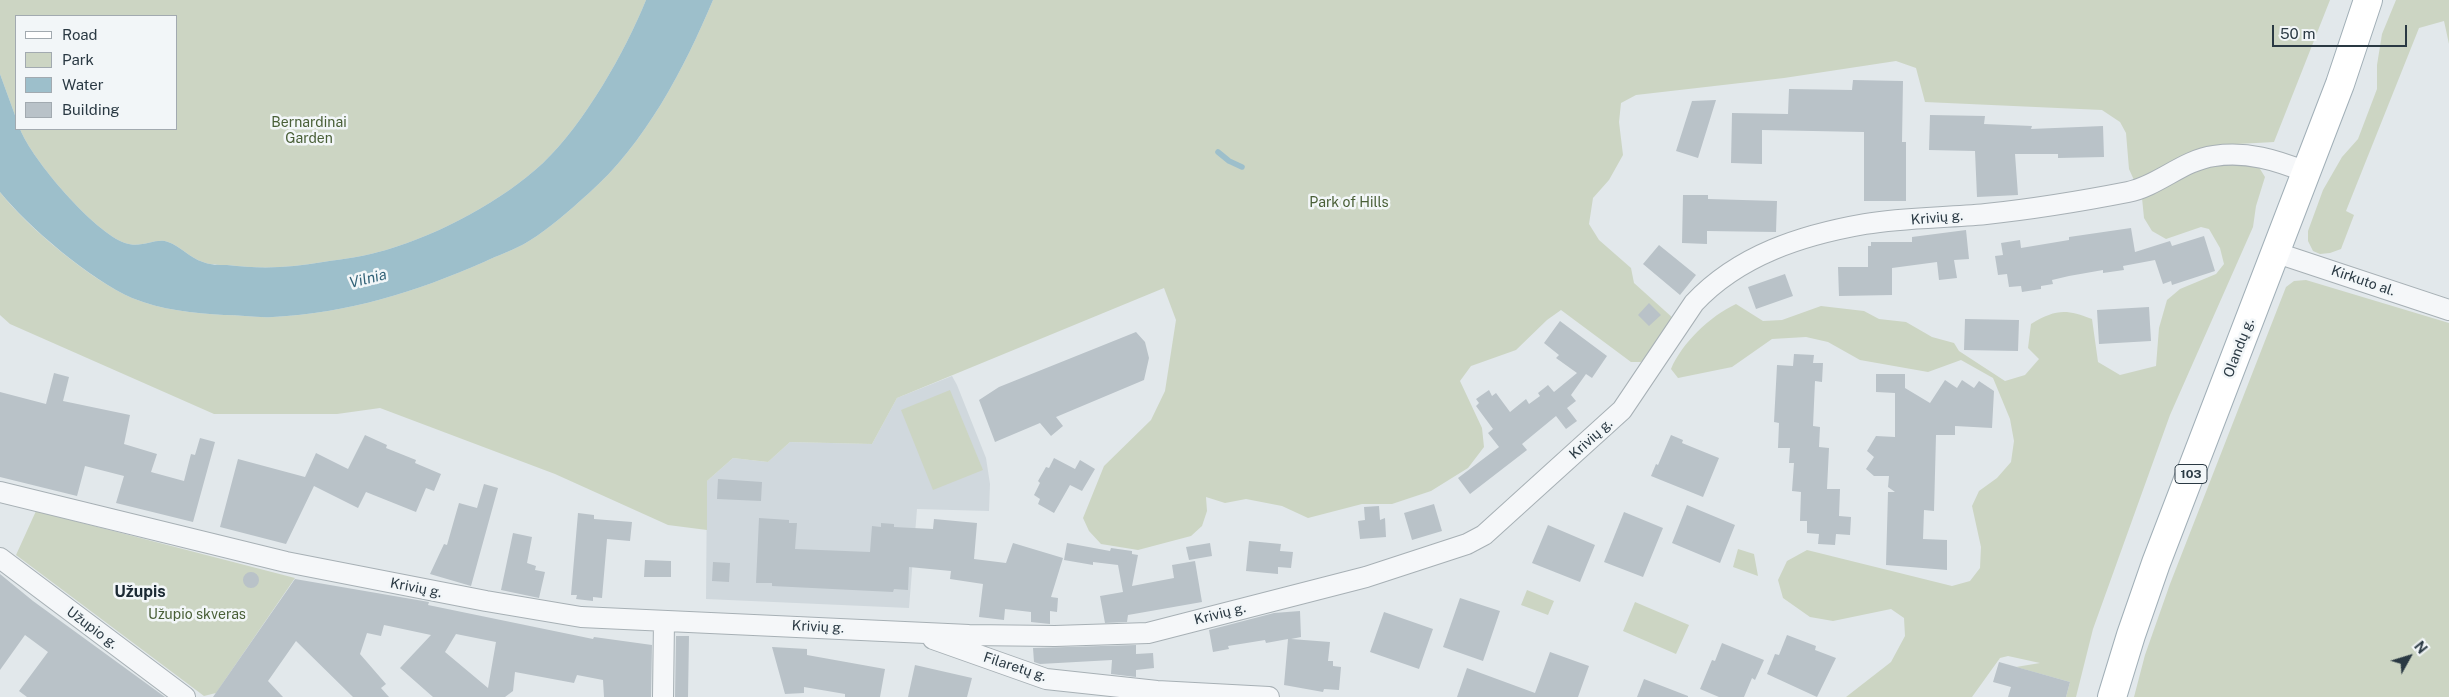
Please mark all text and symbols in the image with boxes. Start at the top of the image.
legend [15,15,178,130]
scale bar [2274,15,2409,47]
text: 50 m [2280,25,2315,42]
text: Road [62,26,98,43]
text: Park [62,51,94,68]
text: Water [62,76,104,93]
text: Building [62,101,120,118]
park label: Bernardinai Garden [271,115,347,148]
park label: Park of Hills [1309,195,1389,211]
street label: Krivių g. [1910,207,1964,229]
street label: Kirkuto al. [2329,262,2397,300]
water label: Vilnia [348,266,388,292]
street label: Olandų g. [2220,316,2258,380]
street label: Krivių g. [1566,415,1616,463]
road number: 103 [2175,464,2207,484]
street label: Krivių g. [389,575,443,601]
district label: Užupis [114,582,166,602]
street label: Krivių g. [1193,600,1247,628]
street label: Užupio g. [63,603,121,653]
park label: Užupio skveras [148,607,246,623]
street label: Krivių g. [791,617,845,637]
north arrow [2384,632,2434,682]
text: N [2411,638,2430,657]
street label: Filaretų g. [981,649,1049,685]

